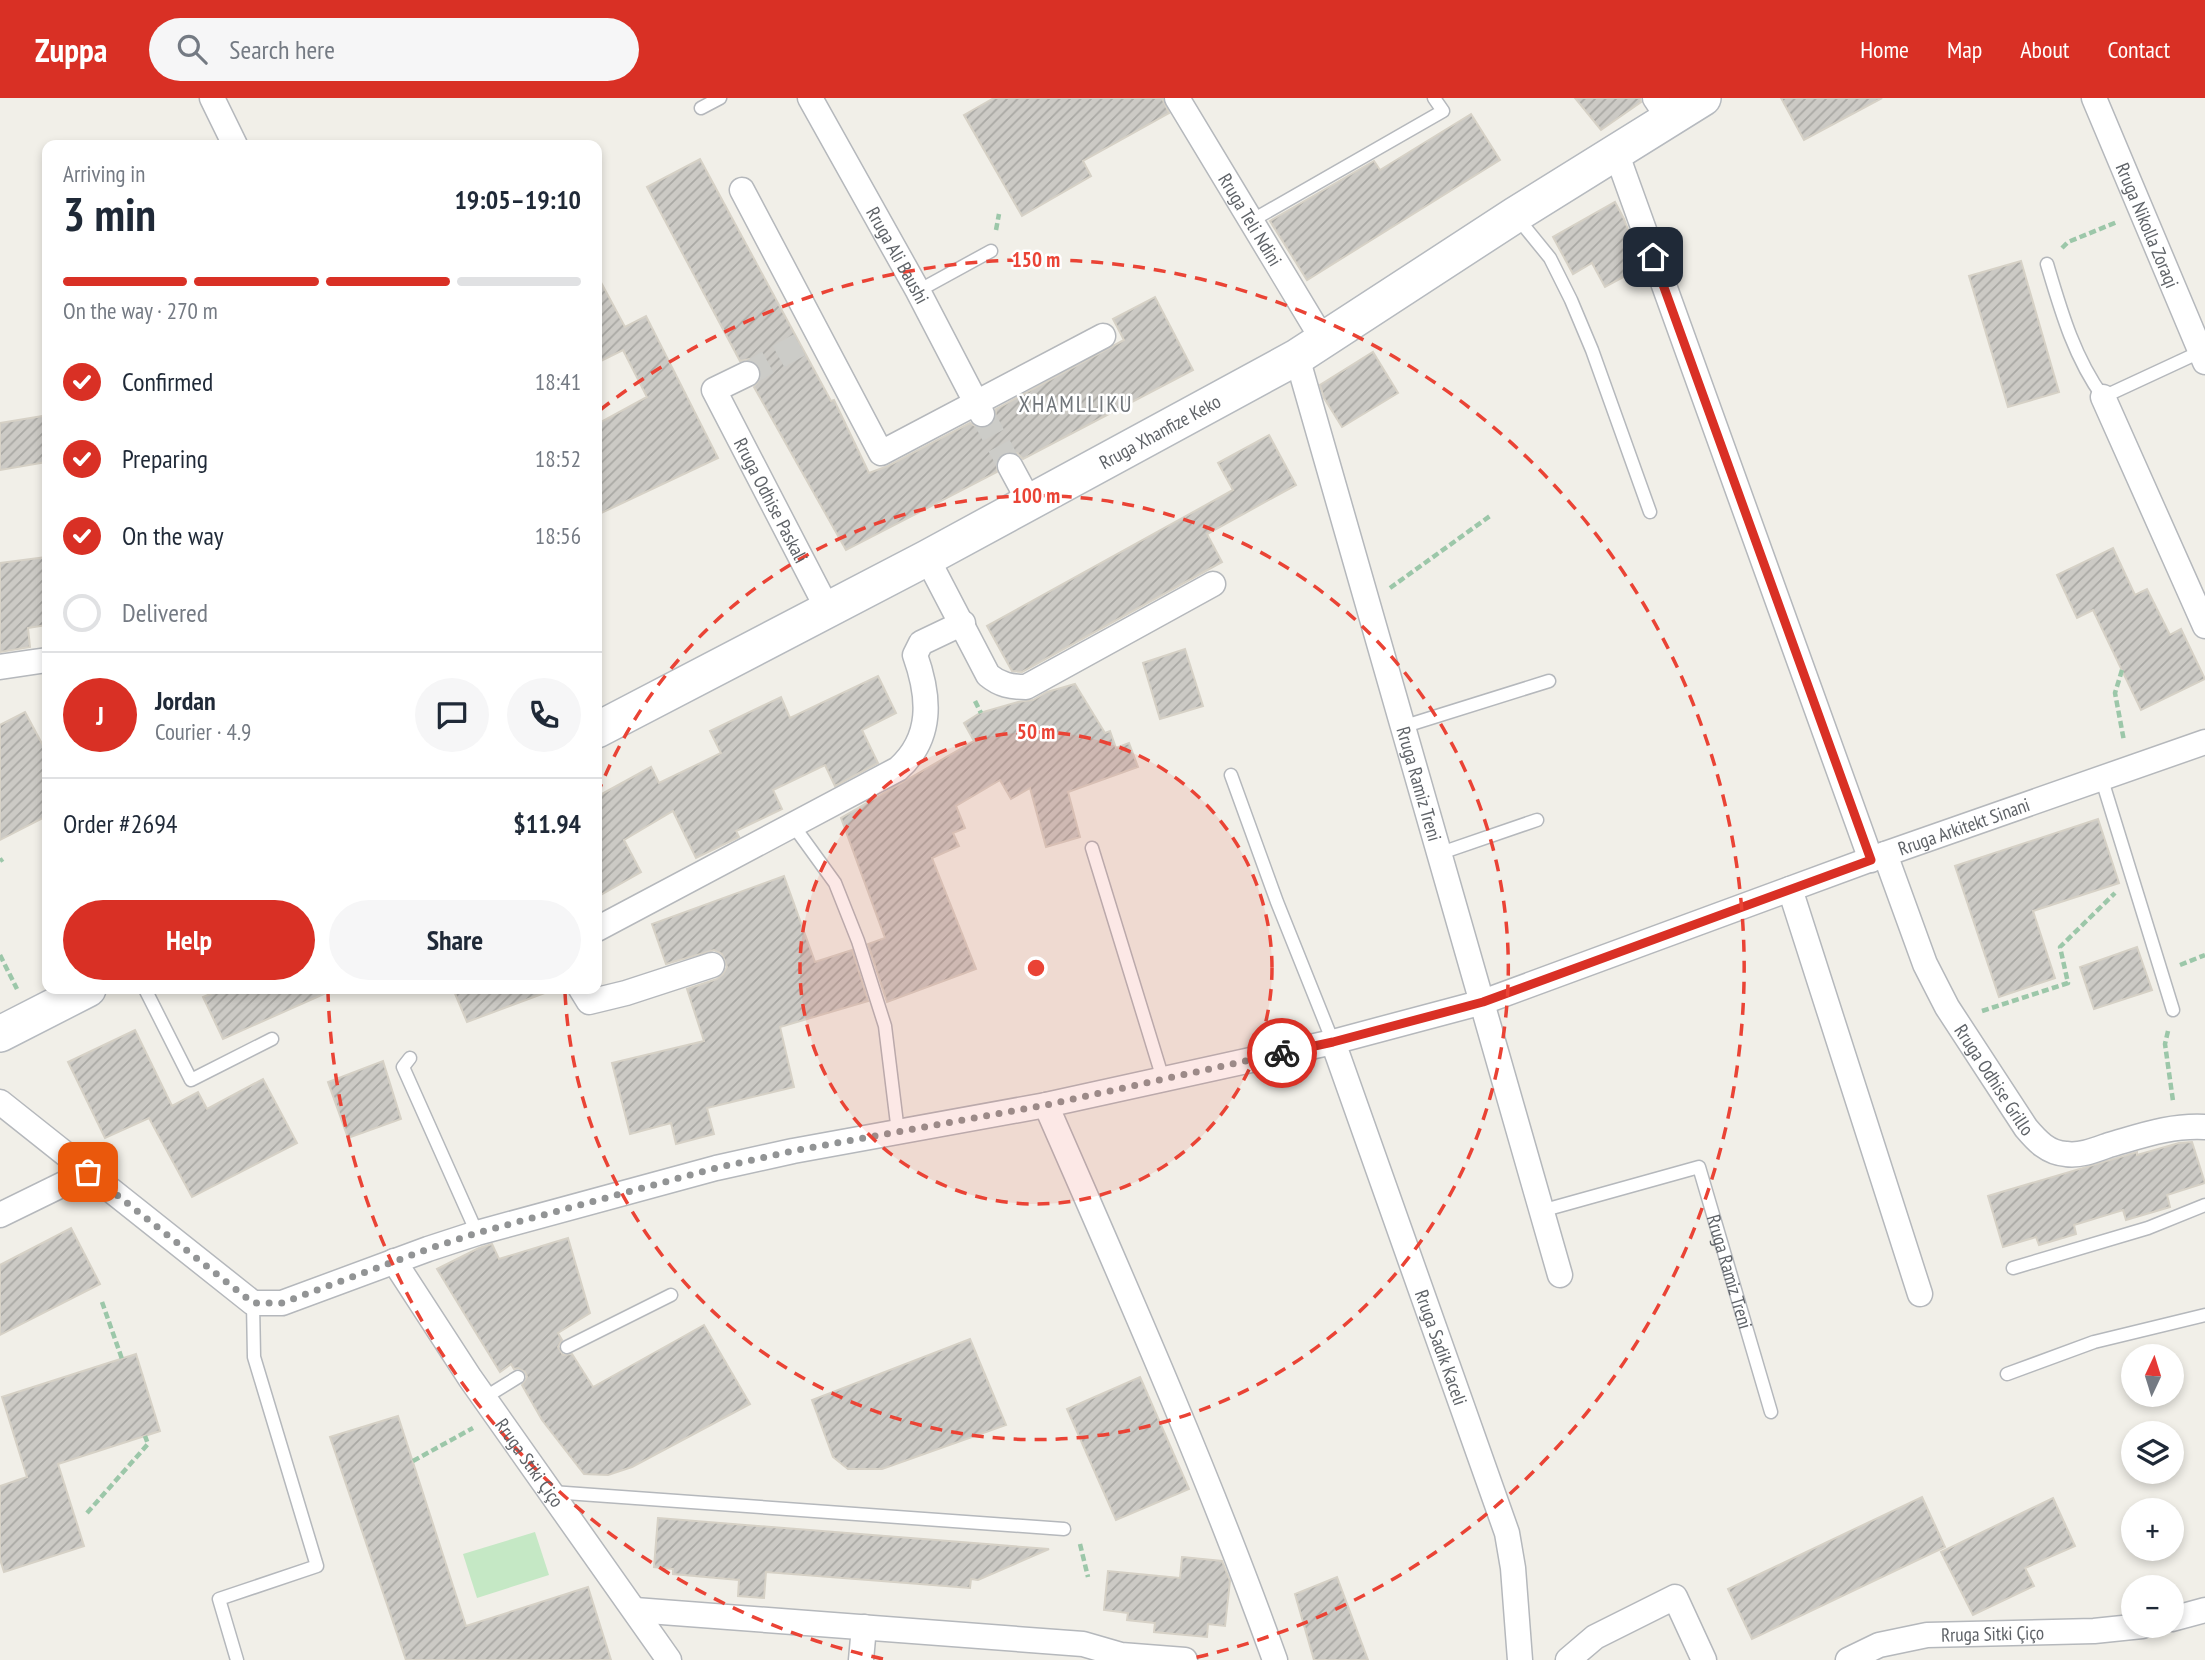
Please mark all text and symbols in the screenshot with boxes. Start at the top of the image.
search box [149,18,639,81]
text: Zuppa [35,28,107,71]
icon: search [173,30,211,68]
text: Search here [229,33,335,66]
text: Home [1860,34,1909,65]
text: Map [1947,34,1982,65]
text: About [2020,34,2069,65]
text: Contact [2107,34,2170,65]
text: Arriving in [63,159,145,188]
street label: Rruga Nikolla Zoraqi [2111,159,2184,291]
street label: Rruga Teli Ndini [1213,169,1287,270]
text: 19:05–19:10 [454,183,581,216]
text: 3 min [63,184,156,244]
street label: Rruga Ali Baushi [861,202,934,308]
pin [1623,227,1683,287]
icon: home [1634,238,1672,276]
text: 150 m [1012,246,1060,273]
text: On the way · 270 m [63,296,218,325]
icon: check [63,363,101,401]
text: Confirmed [122,365,213,398]
text: 18:41 [535,367,581,396]
district label: XHAMLLIKU [1018,389,1134,418]
street label: Rruga Xhanfize Keko [1095,389,1225,474]
street label: Rruga Odhise Paskali [729,434,814,567]
icon: check [63,440,101,478]
text: Preparing [122,442,208,475]
text: 18:52 [535,444,581,473]
text: 100 m [1012,482,1060,509]
icon: check [63,517,101,555]
text: On the way [122,519,224,552]
text: 18:56 [535,521,581,550]
text: Delivered [122,596,208,629]
button: chat [415,678,489,752]
button: phone [507,678,581,752]
text: Jordan [155,684,216,717]
text: J [96,699,104,732]
text: Courier · 4.9 [155,717,251,746]
text: 50 m [1017,718,1055,745]
street label: Rruga Ramiz Treni [1391,724,1447,844]
street label: Rruga Arkitekt Sinani [1895,792,2033,861]
text: Order #2694 [63,807,178,840]
text: $11.94 [513,807,581,840]
button: Help [63,900,315,980]
button: Share [329,900,581,980]
centre of rings [1024,956,1048,980]
courier [1247,1018,1317,1088]
street label: Rruga Odhise Grillo [1949,1020,2039,1140]
icon: bike [1263,1034,1301,1072]
pin [58,1142,118,1202]
icon: bag [69,1153,107,1191]
street label: Rruga Ramiz Treni [1702,1212,1758,1332]
street label: Rruga Sadik Kaceli [1410,1286,1473,1408]
north arrow [2121,1344,2184,1407]
map controls [2121,1344,2184,1638]
street label: Rruga Stiki Çiço [490,1414,569,1512]
button: layers [2121,1421,2184,1484]
button: + [2121,1498,2184,1561]
button: − [2121,1575,2184,1638]
street label: Rruga Sitki Çiço [1941,1620,2044,1647]

